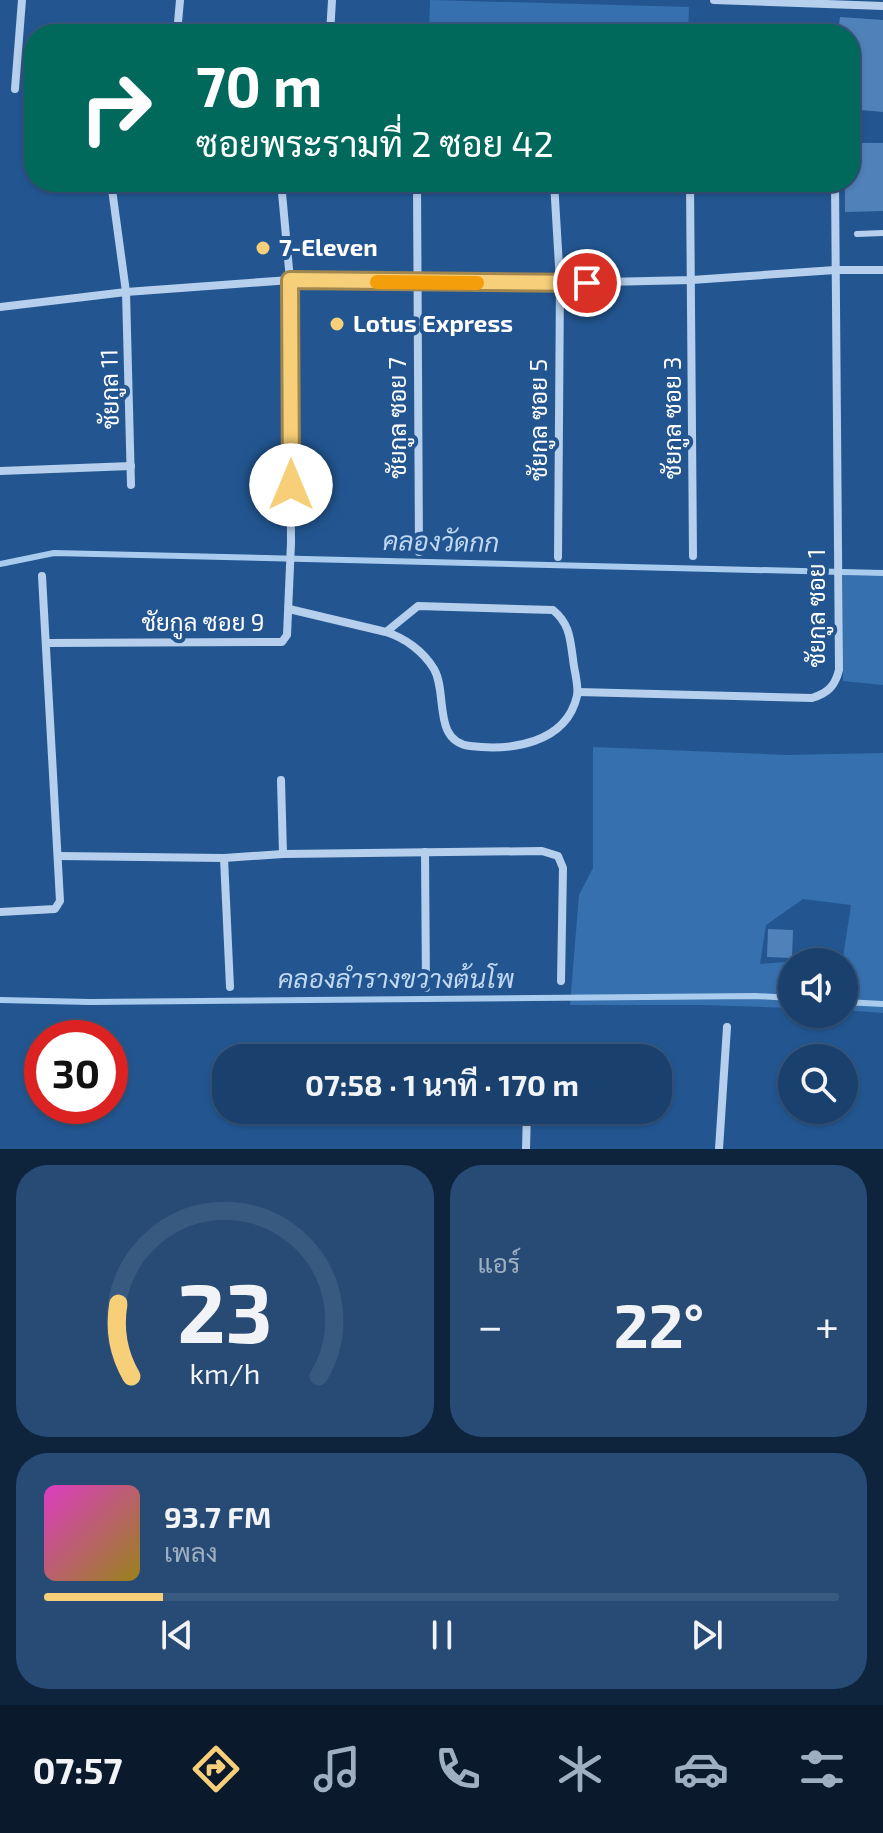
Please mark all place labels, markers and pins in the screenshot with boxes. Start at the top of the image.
place label: 7-Eleven [279,232,378,261]
marker: 7-Eleven [254,239,272,257]
pin [553,249,621,317]
place label: Lotus Express [353,308,513,337]
marker: Lotus Express [328,315,346,333]

